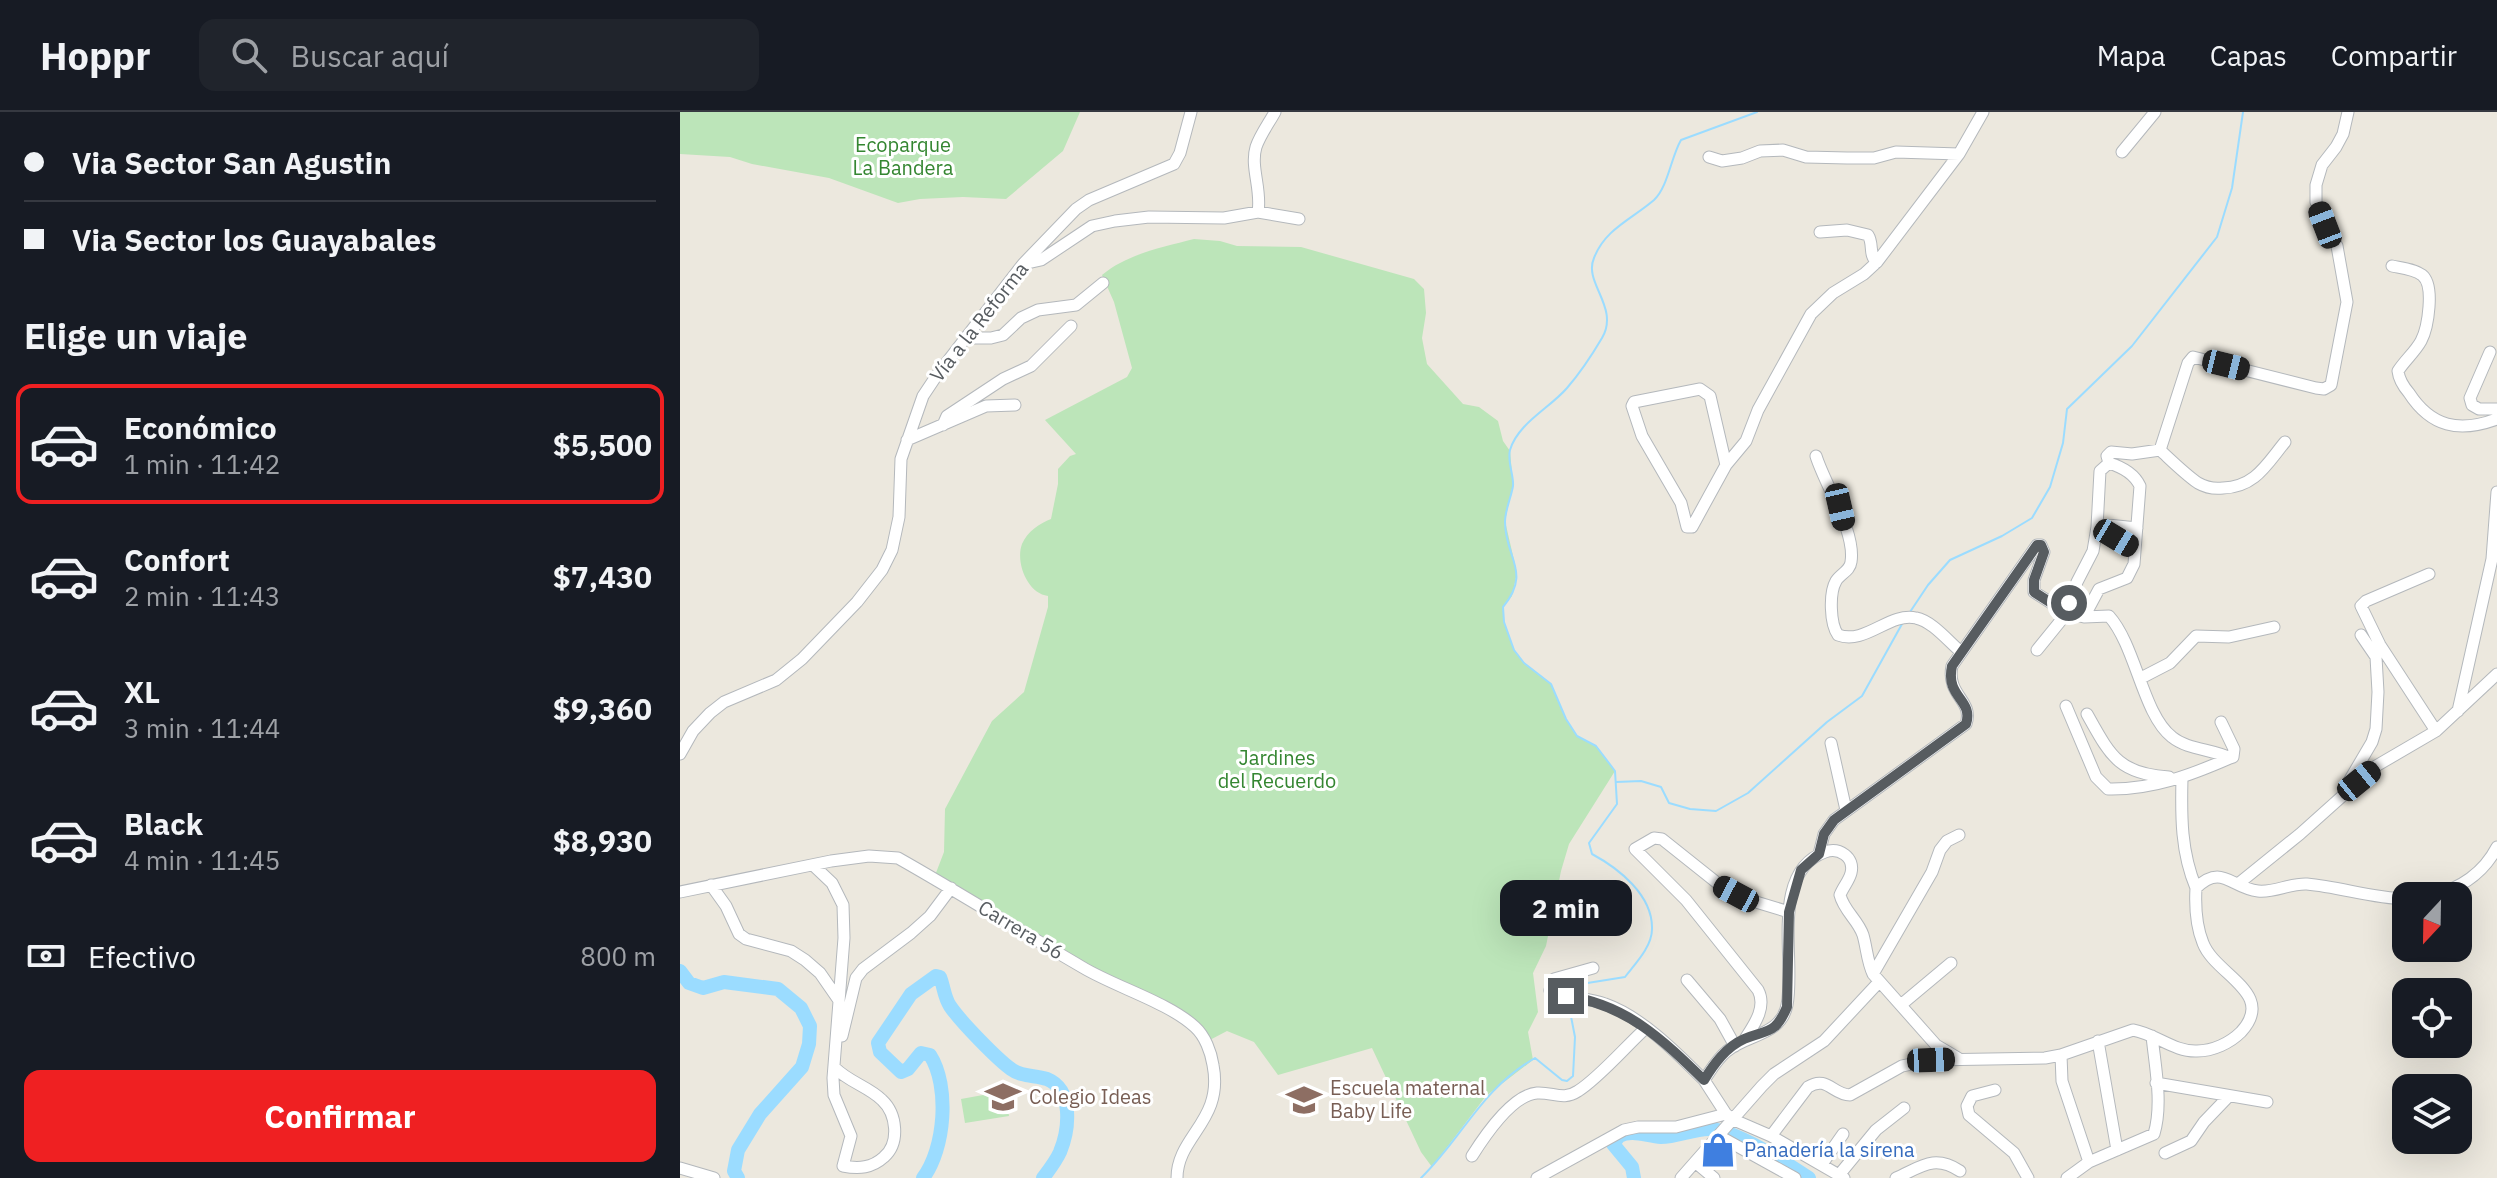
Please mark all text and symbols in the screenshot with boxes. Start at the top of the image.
search box [199,19,759,91]
text: Hoppr [40,31,151,80]
icon: search [227,33,271,77]
text: Buscar aquí [291,36,449,75]
text: Mapa [2097,37,2166,74]
text: Capas [2210,37,2287,74]
text: Compartir [2331,37,2457,74]
park label: Ecoparque La Bandera [852,131,954,181]
text: Via Sector San Agustin [72,143,391,182]
car [2305,198,2345,252]
text: Via Sector los Guayabales [72,220,436,259]
street label: Vía a la Reforma [923,256,1034,387]
text: Elige un viaje [24,312,248,359]
car [2200,348,2252,382]
icon: car [28,408,100,480]
text: Económico [124,408,277,447]
text: $5,500 [553,425,652,464]
text: 1 min · 11:42 [124,447,280,481]
car [1823,481,1857,533]
car [2089,515,2143,561]
icon: car [28,540,100,612]
text: Confort [124,540,230,579]
text: $7,430 [553,557,652,596]
text: 2 min · 11:43 [124,579,280,613]
route start [2051,585,2087,621]
icon: car [28,672,100,744]
text: XL [124,672,160,711]
text: $9,360 [553,689,652,728]
text: 3 min · 11:44 [124,711,280,745]
park label: Jardines del Recuerdo [1218,744,1336,794]
car [2333,757,2385,805]
icon: car [28,804,100,876]
text: Black [124,804,203,843]
text: $8,930 [553,821,652,860]
text: 4 min · 11:45 [124,843,280,877]
car [1709,872,1763,916]
callout: 2 min [1500,880,1632,936]
north arrow [2392,882,2472,962]
map controls [2392,882,2472,1154]
text: 2 min [1532,891,1600,925]
street label: Carrera 56 [973,893,1069,966]
icon: cash [24,934,68,978]
text: Efectivo [88,937,196,976]
text: 800 m [580,939,656,973]
route end [1548,978,1584,1014]
button: locate [2392,978,2472,1058]
car [1907,1047,1955,1073]
button: Confirmar [24,1070,656,1162]
place label: Escuela maternal Baby Life [1330,1074,1486,1124]
button: layers [2392,1074,2472,1154]
school or university icon: Colegio Ideas [984,1078,1022,1116]
school or university icon: Escuela maternal Baby Life [1285,1081,1323,1119]
place label: Colegio Ideas [1029,1083,1151,1110]
shop icon: Panadería la sirena [1699,1131,1737,1169]
place label: Panadería la sirena [1744,1136,1915,1163]

